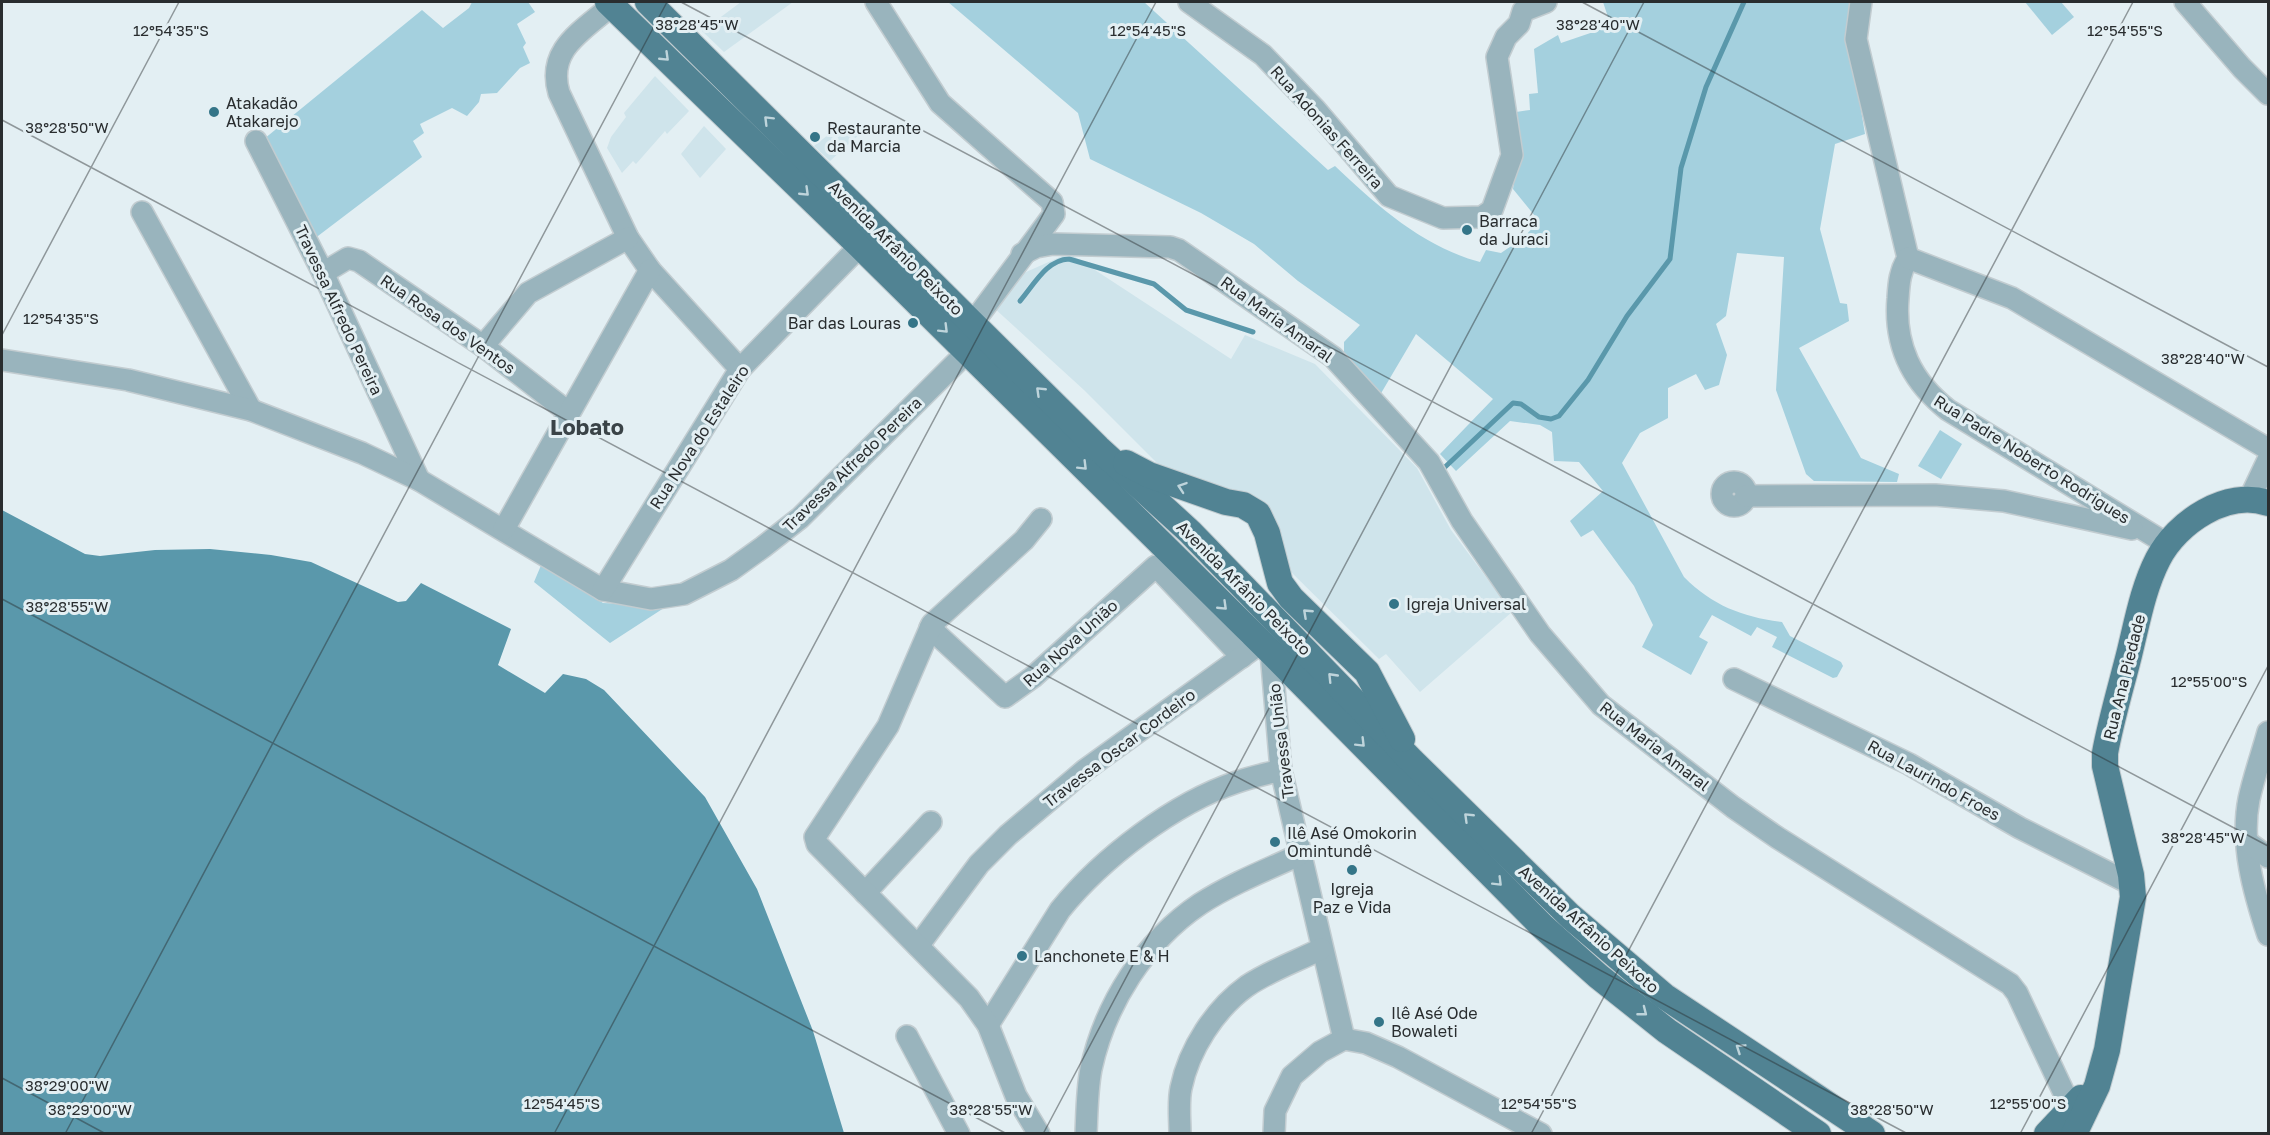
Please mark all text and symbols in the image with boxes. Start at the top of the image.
text: 38°28'45"W [655,15,739,33]
text: 38°28'40"W [1556,15,1640,33]
text: 12°54'35"S [133,21,209,39]
text: 12°54'45"S [1110,21,1186,39]
text: 12°54'55"S [2087,21,2163,39]
one-way arrow [658,50,668,61]
street label: Rua Adonias Ferreira [1267,61,1387,193]
place label: Atakadão Atakarejo [226,93,299,131]
marker: Atakadão Atakarejo [207,105,221,119]
one-way arrow [764,117,775,128]
text: 38°28'50"W [25,118,109,136]
place label: Restaurante da Marcia [827,118,921,156]
marker: Restaurante da Marcia [808,130,822,144]
street label: Avenida Afrânio Peixoto [825,177,967,319]
one-way arrow [798,185,809,196]
place label: Barraca da Juraci [1479,211,1549,249]
street label: Travessa Alfredo Pereira [291,222,387,398]
marker: Barraca da Juraci [1460,223,1474,237]
street label: Rua Rosa dos Ventos [377,270,519,378]
street label: Rua Maria Amaral [1217,272,1337,366]
text: 12°54'35"S [23,309,99,327]
place label: Bar das Louras [788,313,901,333]
marker: Bar das Louras [906,316,920,330]
one-way arrow [938,322,948,333]
text: 38°28'40"W [2161,349,2245,367]
street label: Rua Nova do Estaleiro [645,361,753,513]
one-way arrow [1037,387,1047,398]
street label: Rua Padre Noberto Rodrigues [1930,390,2134,528]
street label: Travessa Alfredo Pereira [778,392,926,536]
district label: Lobato [550,413,624,440]
one-way arrow [1075,459,1086,470]
one-way arrow [1177,481,1188,494]
street label: Avenida Afrânio Peixoto [1173,517,1315,659]
place label: Igreja Universal [1406,594,1526,614]
street label: Rua Nova União [1018,595,1122,691]
text: 38°28'55"W [26,597,108,615]
marker: Igreja Universal [1387,597,1401,611]
one-way arrow [1216,598,1227,609]
one-way arrow [1303,609,1314,620]
street label: Rua Ana Piedade [2099,612,2149,742]
text: 12°55'00"S [2171,672,2247,690]
one-way arrow [1329,673,1340,684]
street label: Travessa União [1264,682,1298,800]
street label: Travessa Oscar Cordeiro [1039,684,1199,812]
street label: Rua Maria Amaral [1596,697,1714,795]
street label: Rua Laurindo Froes [1864,735,2004,825]
one-way arrow [1354,736,1365,747]
one-way arrow [1465,813,1476,824]
place label: Ilê Asé Omokorin Omintundê [1287,823,1417,861]
text: 38°28'45"W [2161,828,2245,846]
marker: Ilê Asé Omokorin Omintundê [1268,835,1282,849]
street label: Avenida Afrânio Peixoto [1515,861,1663,997]
marker: Igreja Paz e Vida [1345,863,1359,877]
one-way arrow [1491,874,1502,885]
place label: Igreja Paz e Vida [1313,879,1391,917]
place label: Lanchonete E & H [1034,946,1170,966]
marker: Lanchonete E & H [1015,949,1029,963]
place label: Ilê Asé Ode Bowaleti [1391,1003,1478,1041]
one-way arrow [1636,1005,1647,1016]
marker: Ilê Asé Ode Bowaleti [1372,1015,1386,1029]
one-way arrow [1736,1044,1747,1055]
text: 38°29'00"W [25,1076,109,1094]
text: 12°54'45"S [524,1094,600,1112]
text: 12°54'55"S [1501,1094,1577,1112]
text: 12°55'00"S [1990,1094,2066,1112]
text: 38°29'00"W [48,1100,132,1118]
text: 38°28'55"W [950,1100,1032,1118]
text: 38°28'50"W [1850,1100,1934,1118]

